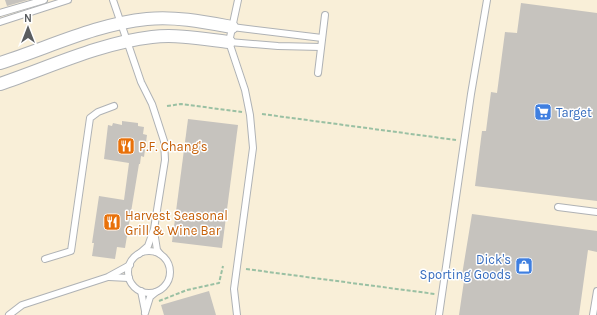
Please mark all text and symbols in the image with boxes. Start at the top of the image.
north arrow [8,8,48,48]
text: N [24,12,32,25]
supermarket icon: Target [533,102,553,122]
place label: Target [556,105,592,120]
restaurant icon: P.F. Chang's [116,136,136,156]
place label: P.F. Chang's [139,139,208,154]
place label: Harvest Seasonal Grill & Wine Bar [125,208,228,238]
restaurant icon: Harvest Seasonal Grill & Wine Bar [102,212,122,232]
place label: Dick's Sporting Goods [420,252,511,282]
shop icon: Dick's Sporting Goods [514,256,534,276]

